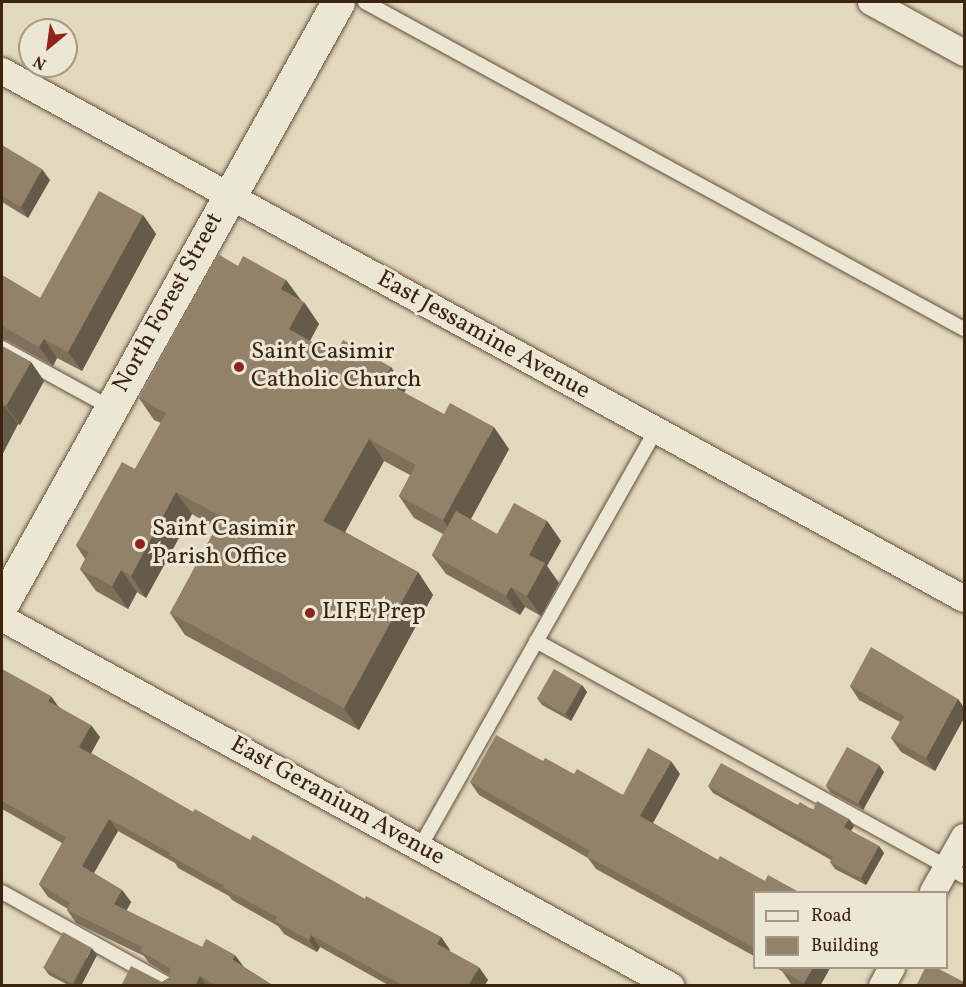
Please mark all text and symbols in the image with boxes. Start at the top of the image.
north arrow [18,18,78,78]
text: N [30,50,51,74]
street label: North Forest Street [108,208,230,398]
street label: East Jessamine Avenue [371,265,595,407]
place label: Saint Casimir Catholic Church [251,339,421,395]
marker: Saint Casimir Catholic Church [232,360,246,374]
place label: Saint Casimir Parish Office [152,516,296,572]
marker: Saint Casimir Parish Office [133,537,147,551]
place label: LIFE Prep [322,599,426,627]
marker: LIFE Prep [303,606,317,620]
street label: East Geranium Avenue [225,731,449,873]
legend [753,891,948,969]
text: Road [811,904,852,929]
text: Building [811,934,879,959]

